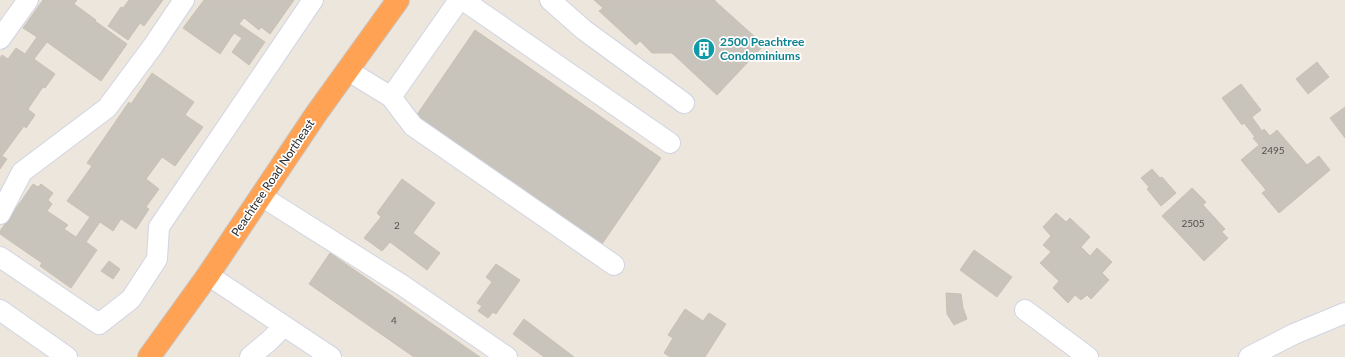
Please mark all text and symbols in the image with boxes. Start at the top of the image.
place label: 2500 Peachtree Condominiums [720,34,805,63]
building icon: 2500 Peachtree Condominiums [691,36,717,62]
street label: Peachtree Road Northeast [228,116,318,239]
house number: 2495 [1261,144,1285,156]
house number: 2505 [1181,217,1205,229]
house number: 2 [394,219,400,231]
house number: 4 [391,314,397,326]

